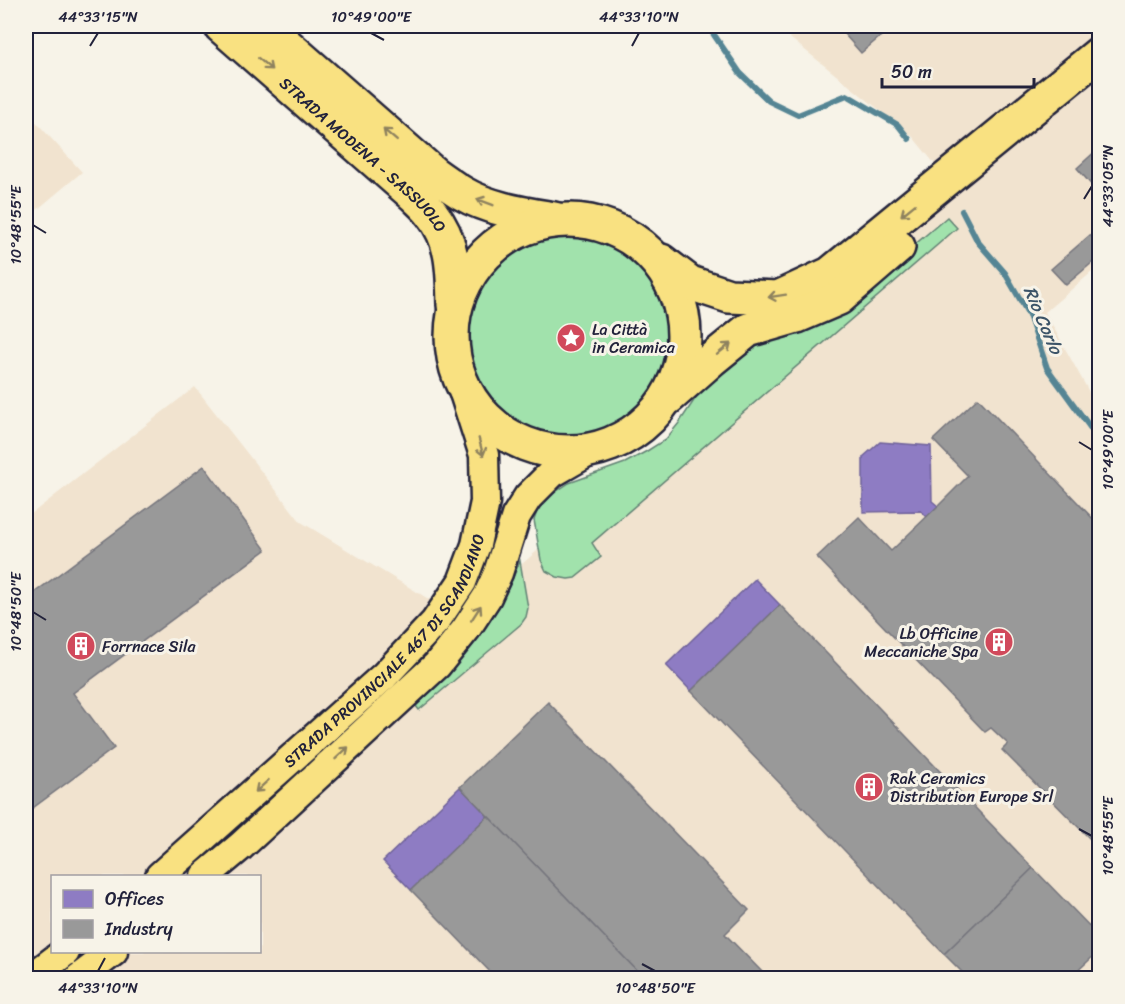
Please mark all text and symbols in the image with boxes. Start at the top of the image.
text: 44°33'15"N [58,4,138,30]
text: 10°49'00"E [331,4,413,30]
text: 44°33'10"N [599,4,679,30]
scale bar [882,51,1034,89]
text: 50 m [891,56,932,88]
one-way arrow [257,57,272,71]
street label: STRADA MODENA - SASSUOLO [273,69,455,238]
one-way arrow [383,128,398,142]
text: 44°33'05"N [1095,144,1121,227]
text: 10°48'55"E [3,184,29,265]
one-way arrow [476,196,495,207]
one-way arrow [901,203,916,217]
water label: Rio Corlo [1014,281,1072,361]
one-way arrow [767,291,787,302]
place label: La Città in Ceramica [592,315,676,362]
place icon: La Città in Ceramica [555,322,587,354]
one-way arrow [716,343,732,356]
text: 10°49'00"E [1095,408,1121,490]
one-way arrow [476,437,487,456]
street label: STRADA PROVINCIALE 467 DI SCANDIANO [276,531,492,775]
text: 10°48'50"E [3,571,29,652]
one-way arrow [471,605,483,622]
place label: Lb Officine Meccaniche Spa [864,619,979,666]
building icon: Lb Officine Meccaniche Spa [983,626,1015,658]
building icon: Forrnace Sila [65,630,97,662]
place label: Forrnace Sila [102,632,197,661]
one-way arrow [334,746,349,760]
place label: Rak Ceramics Distribution Europe Srl [890,764,1054,811]
building icon: Rak Ceramics Distribution Europe Srl [853,771,885,803]
one-way arrow [255,779,270,793]
text: 10°48'55"E [1095,795,1121,876]
legend [51,875,261,953]
text: Offices [105,883,165,915]
text: Industry [104,913,174,945]
text: 44°33'10"N [58,975,138,1001]
text: 10°48'50"E [615,975,696,1001]

